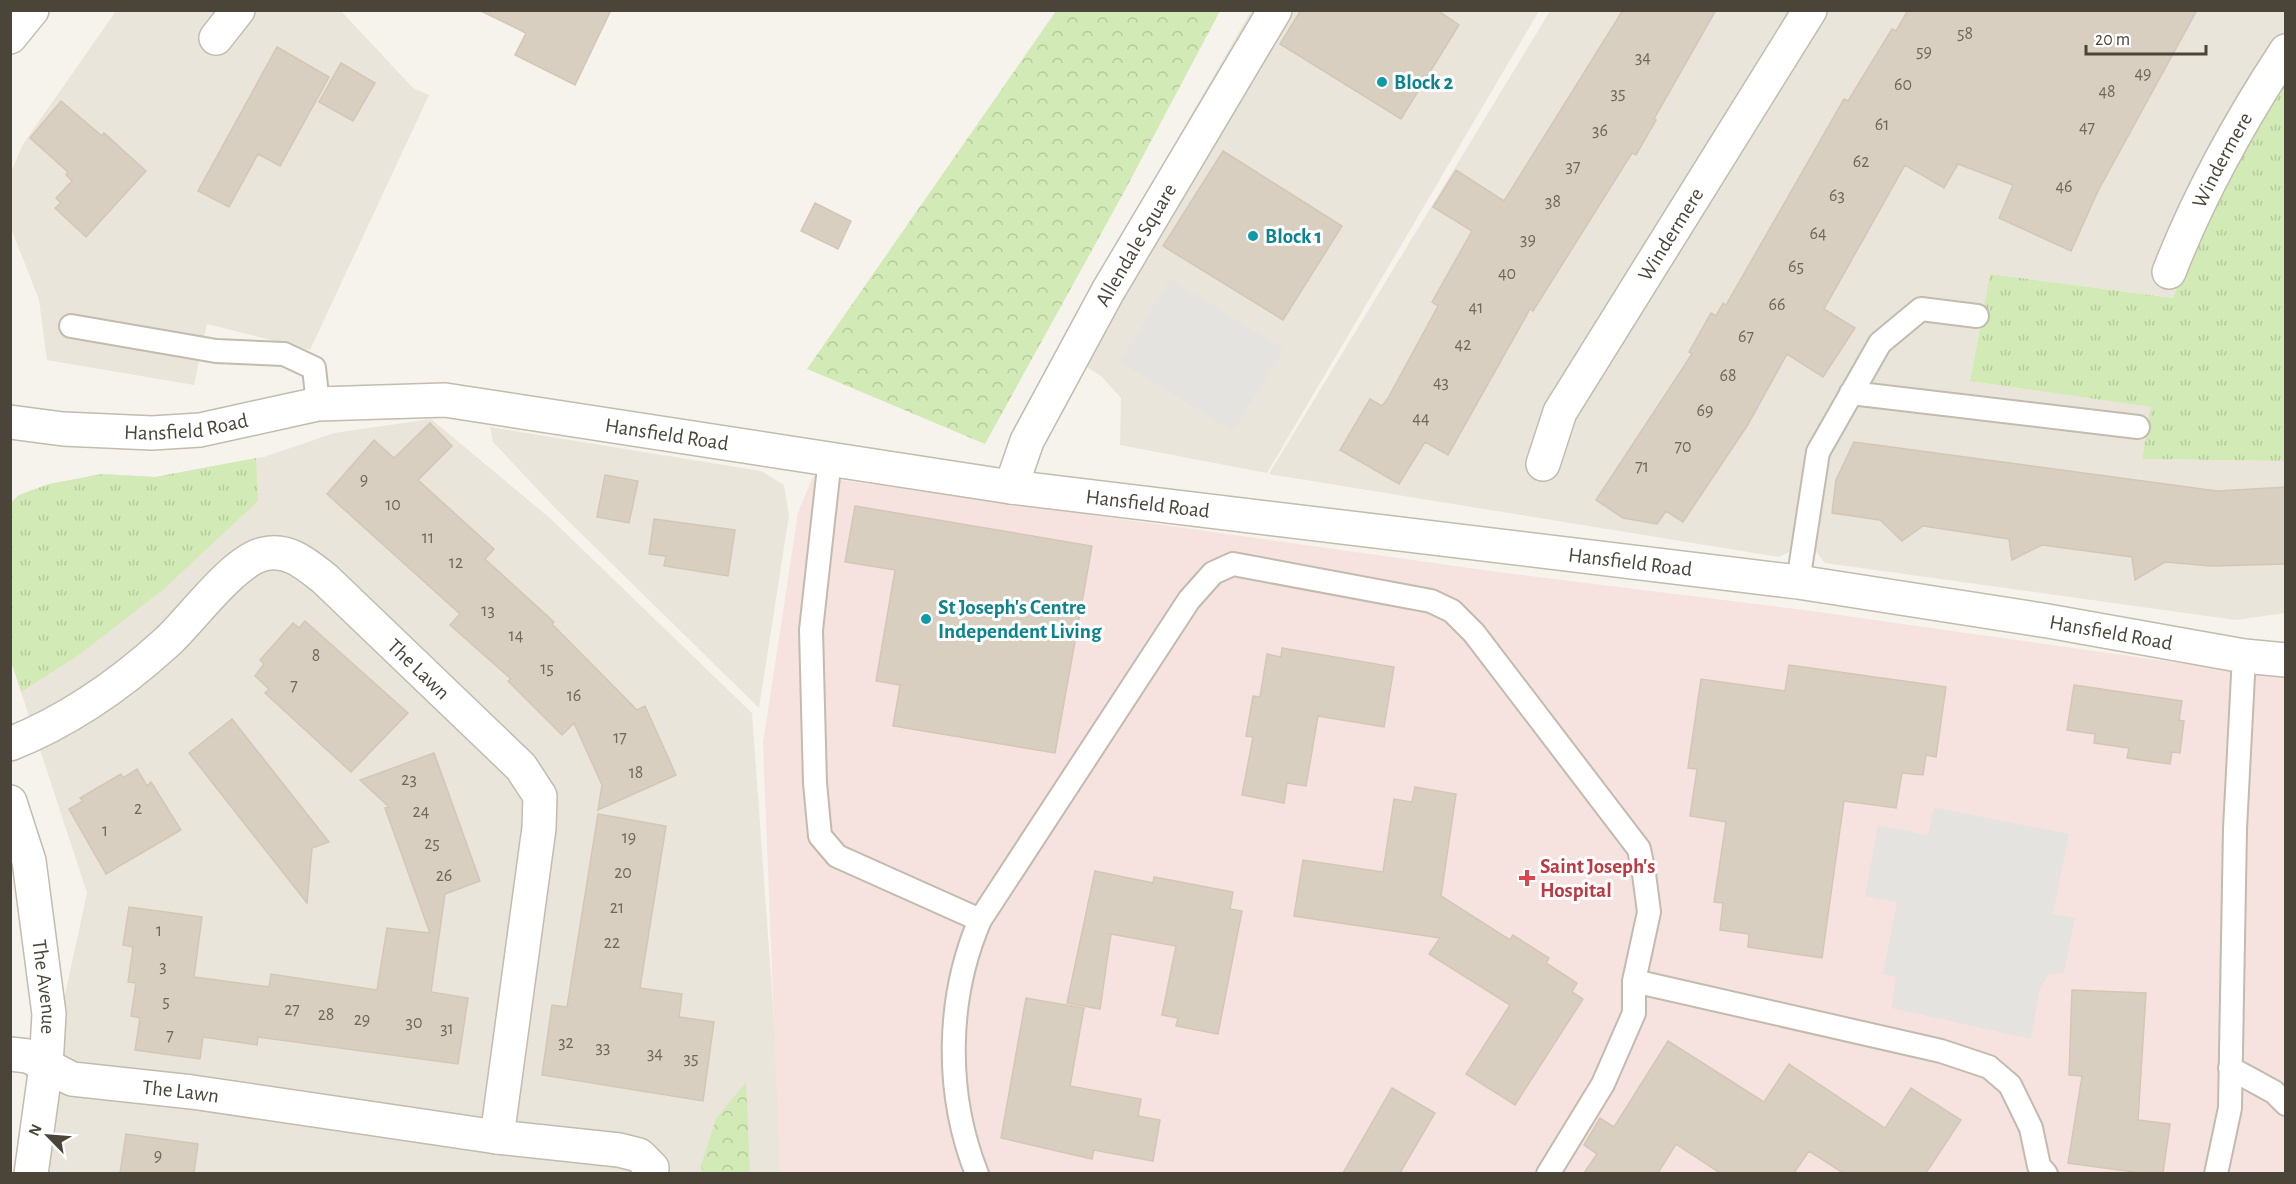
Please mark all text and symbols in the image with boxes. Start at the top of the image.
scale bar [2086,18,2206,56]
house number: 58 [1957,25,1973,43]
text: 20 m [2095,31,2130,49]
house number: 59 [1916,43,1932,61]
house number: 34 [1635,49,1651,67]
house number: 49 [2134,65,2152,83]
place label: Block 2 [1394,72,1454,93]
marker: Block 2 [1375,75,1389,89]
house number: 60 [1894,76,1912,94]
house number: 48 [2098,83,2116,101]
house number: 35 [1611,85,1625,103]
street label: Windermere [2188,108,2256,211]
house number: 61 [1875,116,1889,134]
house number: 47 [2079,119,2095,137]
house number: 36 [1592,122,1608,140]
house number: 62 [1853,153,1869,171]
house number: 37 [1566,158,1580,176]
house number: 46 [2055,178,2073,196]
street label: Allendale Square [1091,180,1180,310]
street label: Windermere [1634,184,1707,284]
house number: 63 [1829,187,1845,205]
house number: 38 [1545,193,1561,211]
house number: 64 [1809,225,1827,243]
place label: Block 1 [1265,226,1322,247]
marker: Block 1 [1246,229,1260,243]
house number: 39 [1520,231,1536,249]
house number: 65 [1788,258,1804,276]
house number: 40 [1498,265,1516,283]
house number: 66 [1769,296,1785,314]
house number: 41 [1469,299,1483,317]
house number: 67 [1738,328,1754,346]
house number: 42 [1455,336,1471,354]
house number: 68 [1720,367,1737,385]
house number: 43 [1433,374,1449,392]
house number: 69 [1697,402,1713,420]
street label: Hansfield Road [124,409,250,444]
house number: 44 [1412,410,1430,428]
street label: Hansfield Road [604,414,730,454]
house number: 70 [1674,438,1692,456]
house number: 71 [1635,458,1649,476]
house number: 9 [360,471,368,489]
street label: Hansfield Road [1085,486,1211,521]
house number: 10 [385,496,401,514]
house number: 11 [422,529,434,547]
street label: Hansfield Road [1567,544,1694,580]
house number: 12 [449,554,463,572]
place label: St Joseph's Centre Independent Living [938,597,1102,642]
house number: 13 [481,602,495,620]
street label: Hansfield Road [2048,611,2174,654]
marker: St Joseph's Centre Independent Living [919,612,933,626]
house number: 14 [509,627,524,645]
street label: The Lawn [384,635,454,703]
house number: 8 [312,647,320,665]
house number: 15 [540,660,554,678]
house number: 7 [290,677,298,695]
house number: 16 [567,687,581,705]
house number: 17 [613,729,627,747]
house number: 18 [629,764,643,782]
house number: 23 [401,771,417,789]
house number: 2 [134,800,142,818]
house number: 24 [413,803,430,821]
house number: 1 [102,822,108,840]
house number: 19 [622,829,636,847]
house number: 25 [424,835,440,853]
place label: Saint Joseph's Hospital [1540,856,1655,901]
house number: 20 [614,864,632,882]
house number: 26 [436,867,452,885]
marker: Saint Joseph's Hospital [1518,869,1536,887]
house number: 21 [610,899,624,917]
house number: 1 [156,922,162,940]
house number: 22 [604,934,620,952]
street label: The Avenue [29,938,59,1035]
house number: 3 [159,958,167,976]
house number: 5 [162,993,170,1011]
house number: 27 [284,1001,300,1019]
house number: 28 [318,1006,334,1024]
house number: 29 [354,1011,370,1029]
house number: 30 [406,1014,422,1032]
house number: 31 [440,1020,454,1038]
house number: 7 [166,1027,174,1045]
house number: 32 [558,1034,574,1052]
house number: 33 [596,1039,610,1057]
house number: 34 [647,1045,663,1063]
house number: 35 [684,1050,698,1068]
street label: The Lawn [141,1076,220,1106]
north arrow [18,1106,78,1166]
text: N [26,1122,45,1139]
house number: 9 [154,1147,162,1165]

